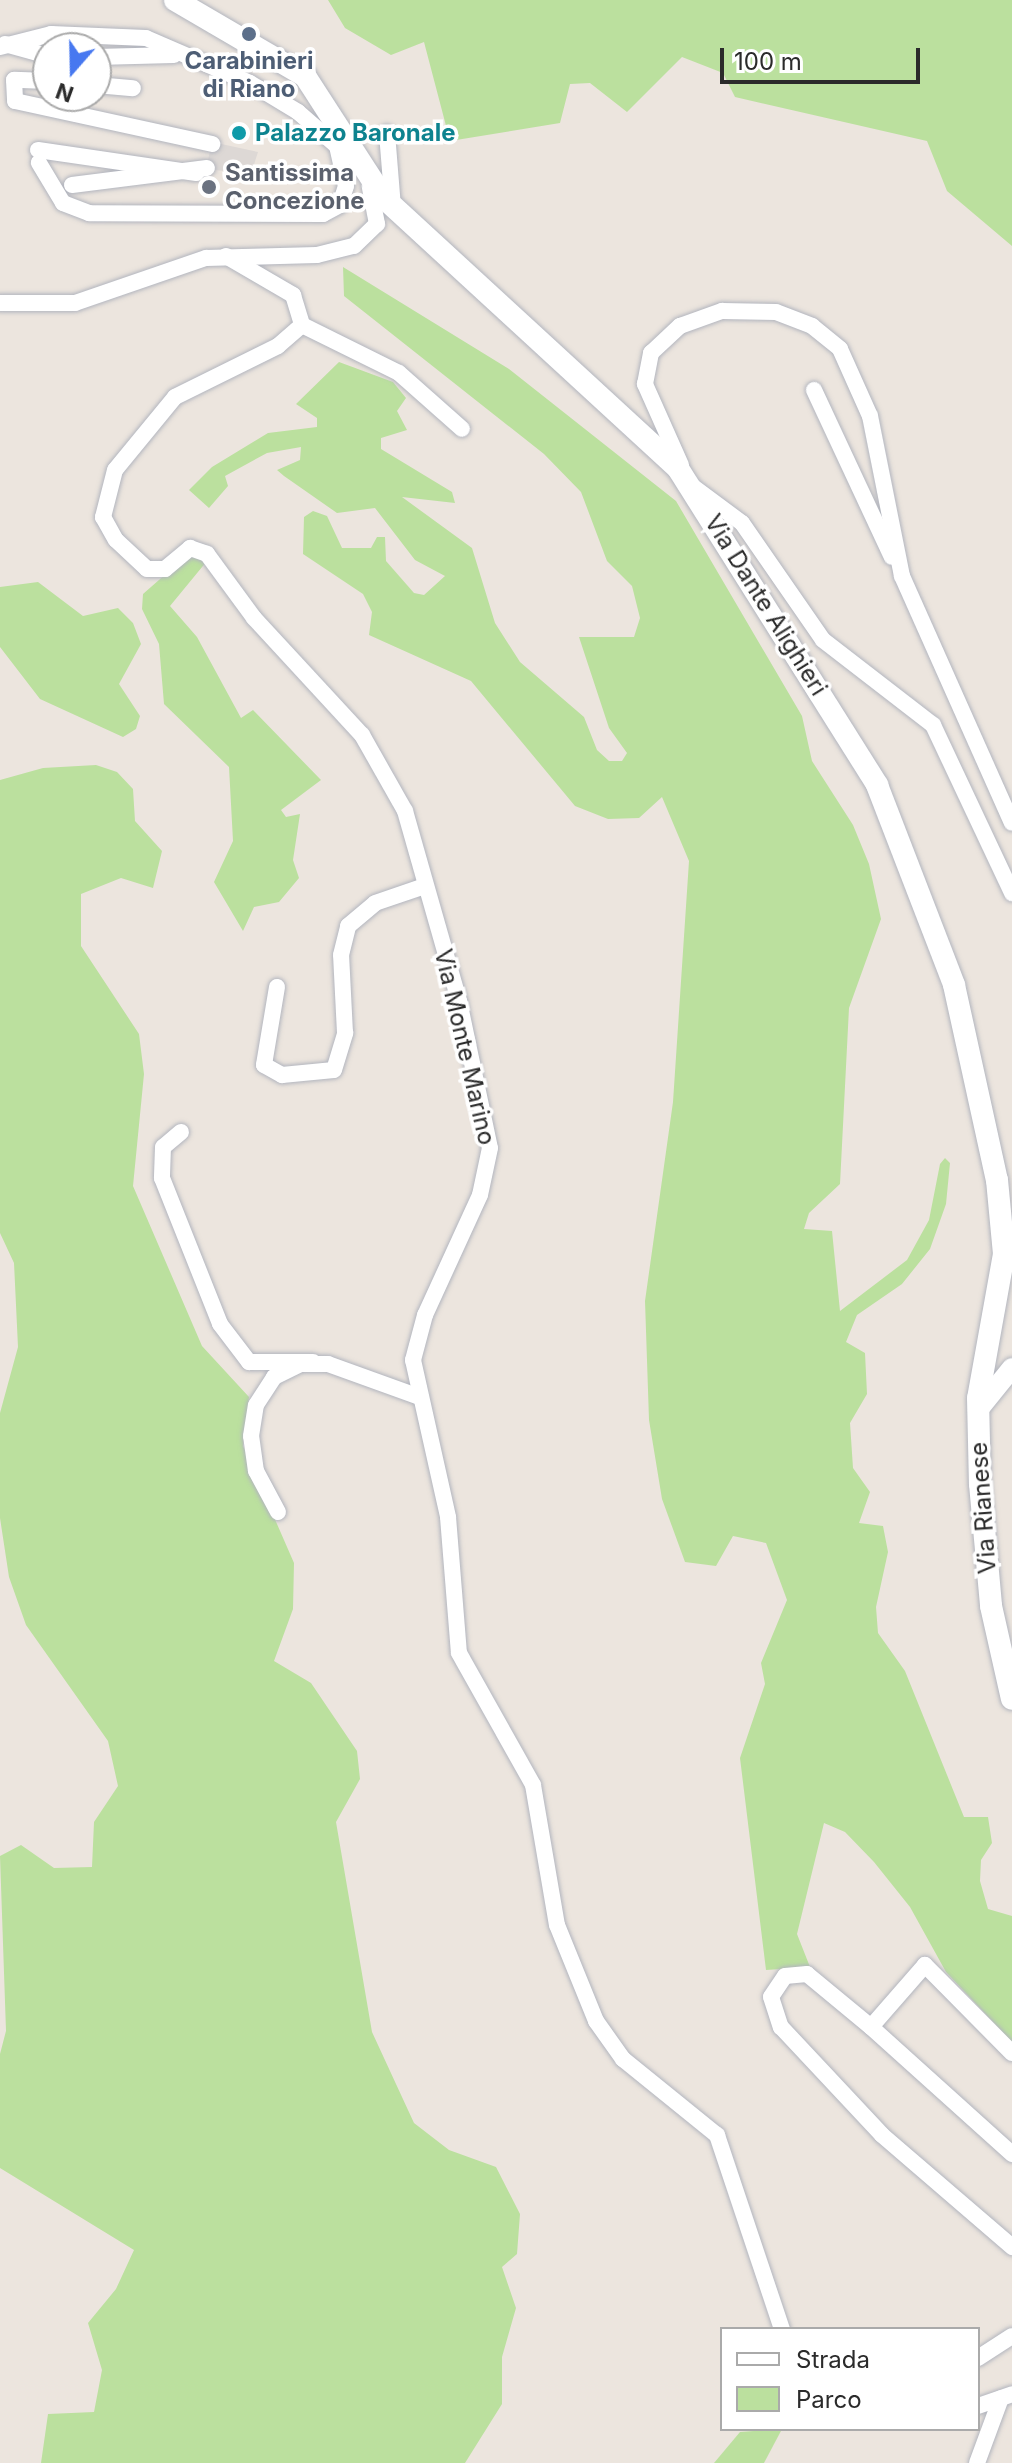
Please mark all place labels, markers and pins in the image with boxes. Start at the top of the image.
marker: Carabinieri di Riano [240,25,258,43]
place label: Carabinieri di Riano [185,47,313,103]
place label: Palazzo Baronale [255,119,455,147]
marker: Palazzo Baronale [230,124,248,142]
place label: Santissima Concezione [225,159,365,215]
marker: Santissima Concezione [200,178,218,196]

